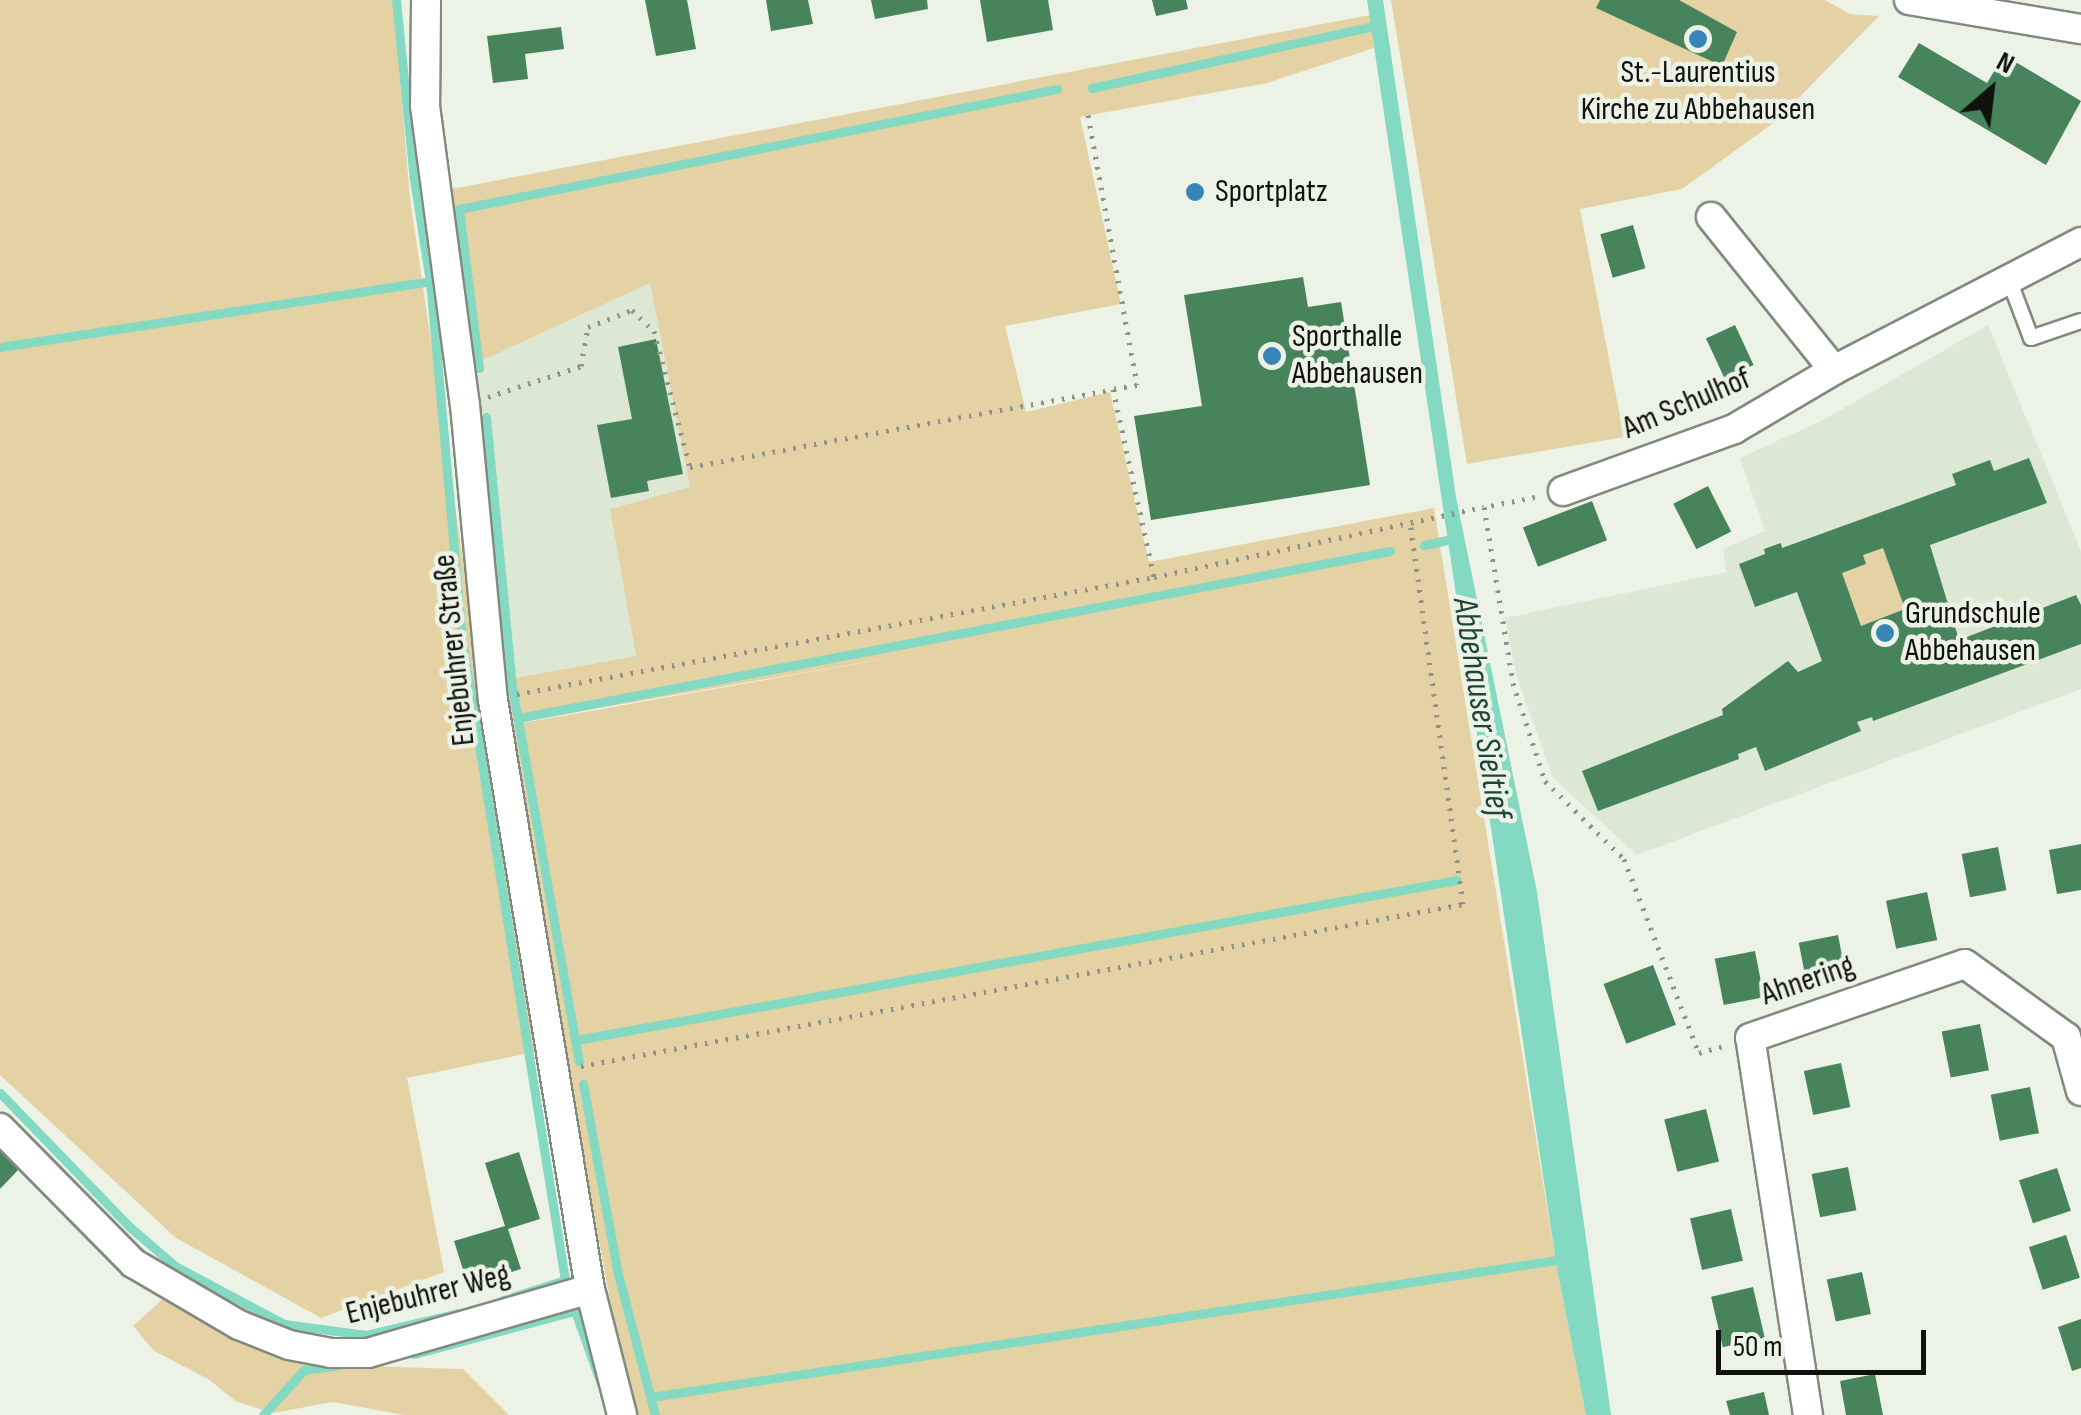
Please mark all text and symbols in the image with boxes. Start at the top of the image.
marker: St.-Laurentius Kirche zu Abbehausen [1687,28,1709,50]
north arrow [1941,40,2041,140]
text: N [1991,45,2020,81]
place label: St.-Laurentius Kirche zu Abbehausen [1581,55,1815,130]
place label: Sportplatz [1215,173,1328,211]
marker: Sportplatz [1184,181,1206,203]
place label: Sporthalle Abbehausen [1292,319,1423,394]
marker: Sporthalle Abbehausen [1261,345,1283,367]
street label: Am Schulhof [1617,360,1757,448]
street label: Enjebuhrer Straße [426,552,484,748]
water label: Abbehauser Sieltief [1443,595,1519,821]
place label: Grundschule Abbehausen [1905,596,2041,671]
marker: Grundschule Abbehausen [1874,622,1896,644]
street label: Ahnering [1756,947,1860,1015]
street label: Enjebuhrer Weg [342,1256,514,1334]
scale bar [1721,1310,1931,1372]
text: 50 m [1733,1329,1782,1365]

